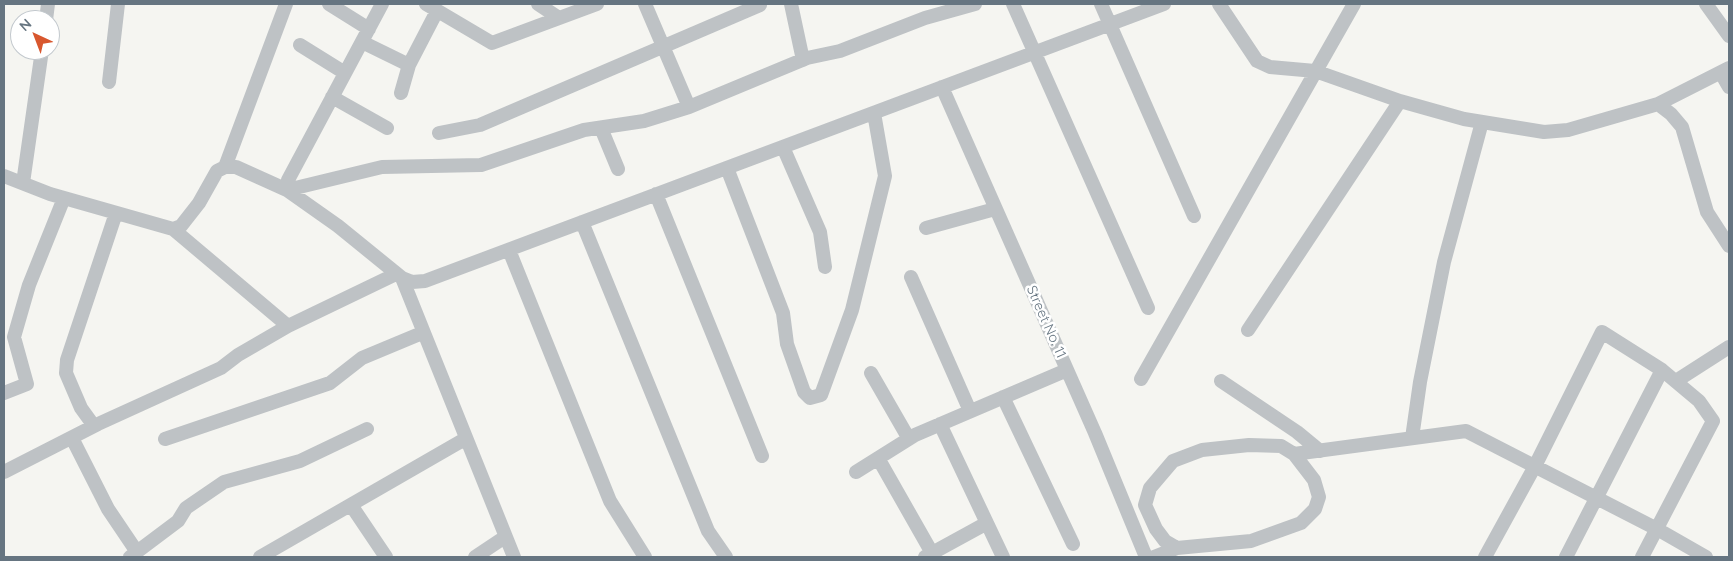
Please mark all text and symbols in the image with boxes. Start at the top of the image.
north arrow [10,10,60,60]
text: N [16,15,35,35]
street label: Street No. 11 [1023,283,1069,361]

